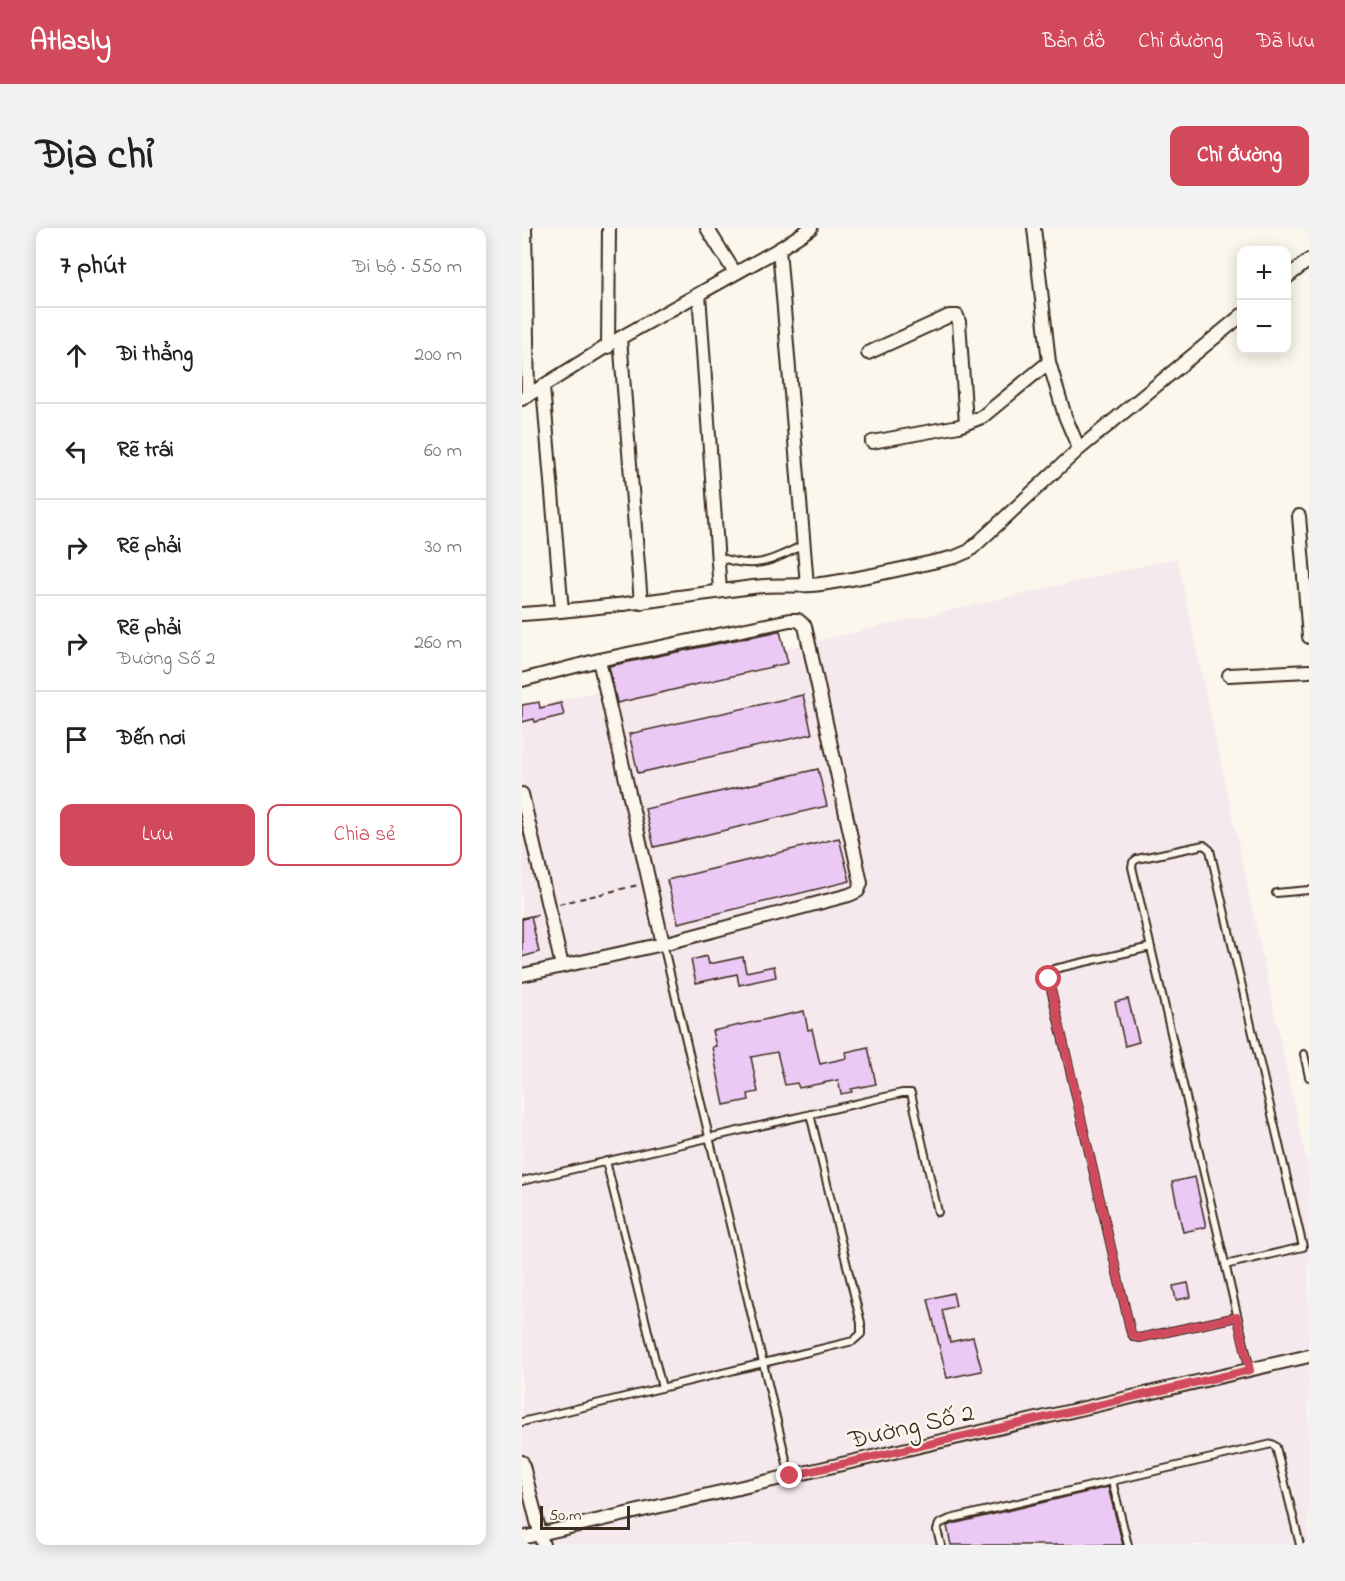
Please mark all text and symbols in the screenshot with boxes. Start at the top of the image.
text: Atlasly [30,22,111,63]
text: Bản đồ [1042,27,1105,57]
text: Chỉ đường [1138,27,1223,57]
text: Đã lưu [1256,27,1315,57]
text: Địa chỉ [36,126,154,187]
button: Chỉ đường [1170,126,1309,186]
map controls [1237,246,1291,354]
button: + [1237,246,1291,300]
text: 7 phút [60,248,126,286]
text: Đi bộ · 550 m [352,253,462,282]
button: − [1237,300,1291,354]
icon: ahead [60,339,93,372]
text: Đi thẳng [117,339,193,371]
text: 200 m [414,341,462,370]
icon: left [60,435,93,468]
text: Rẽ trái [117,435,174,467]
text: 60 m [424,437,462,466]
icon: right [60,531,93,564]
text: Rẽ phải [117,531,181,563]
text: 30 m [425,533,462,562]
text: Rẽ phải [117,613,181,645]
icon: right [60,627,93,660]
text: 260 m [414,629,462,658]
text: Đường Số 2 [117,645,216,674]
icon: arrive [60,723,93,756]
text: Đến nơi [117,723,186,755]
button: Lưu [60,804,255,866]
button: Chia sẻ [267,804,462,866]
route start [1035,965,1061,991]
street label: Đường Số 2 [844,1395,978,1461]
route end [776,1462,802,1488]
scale bar [540,1503,630,1530]
text: 50 m [549,1504,581,1528]

